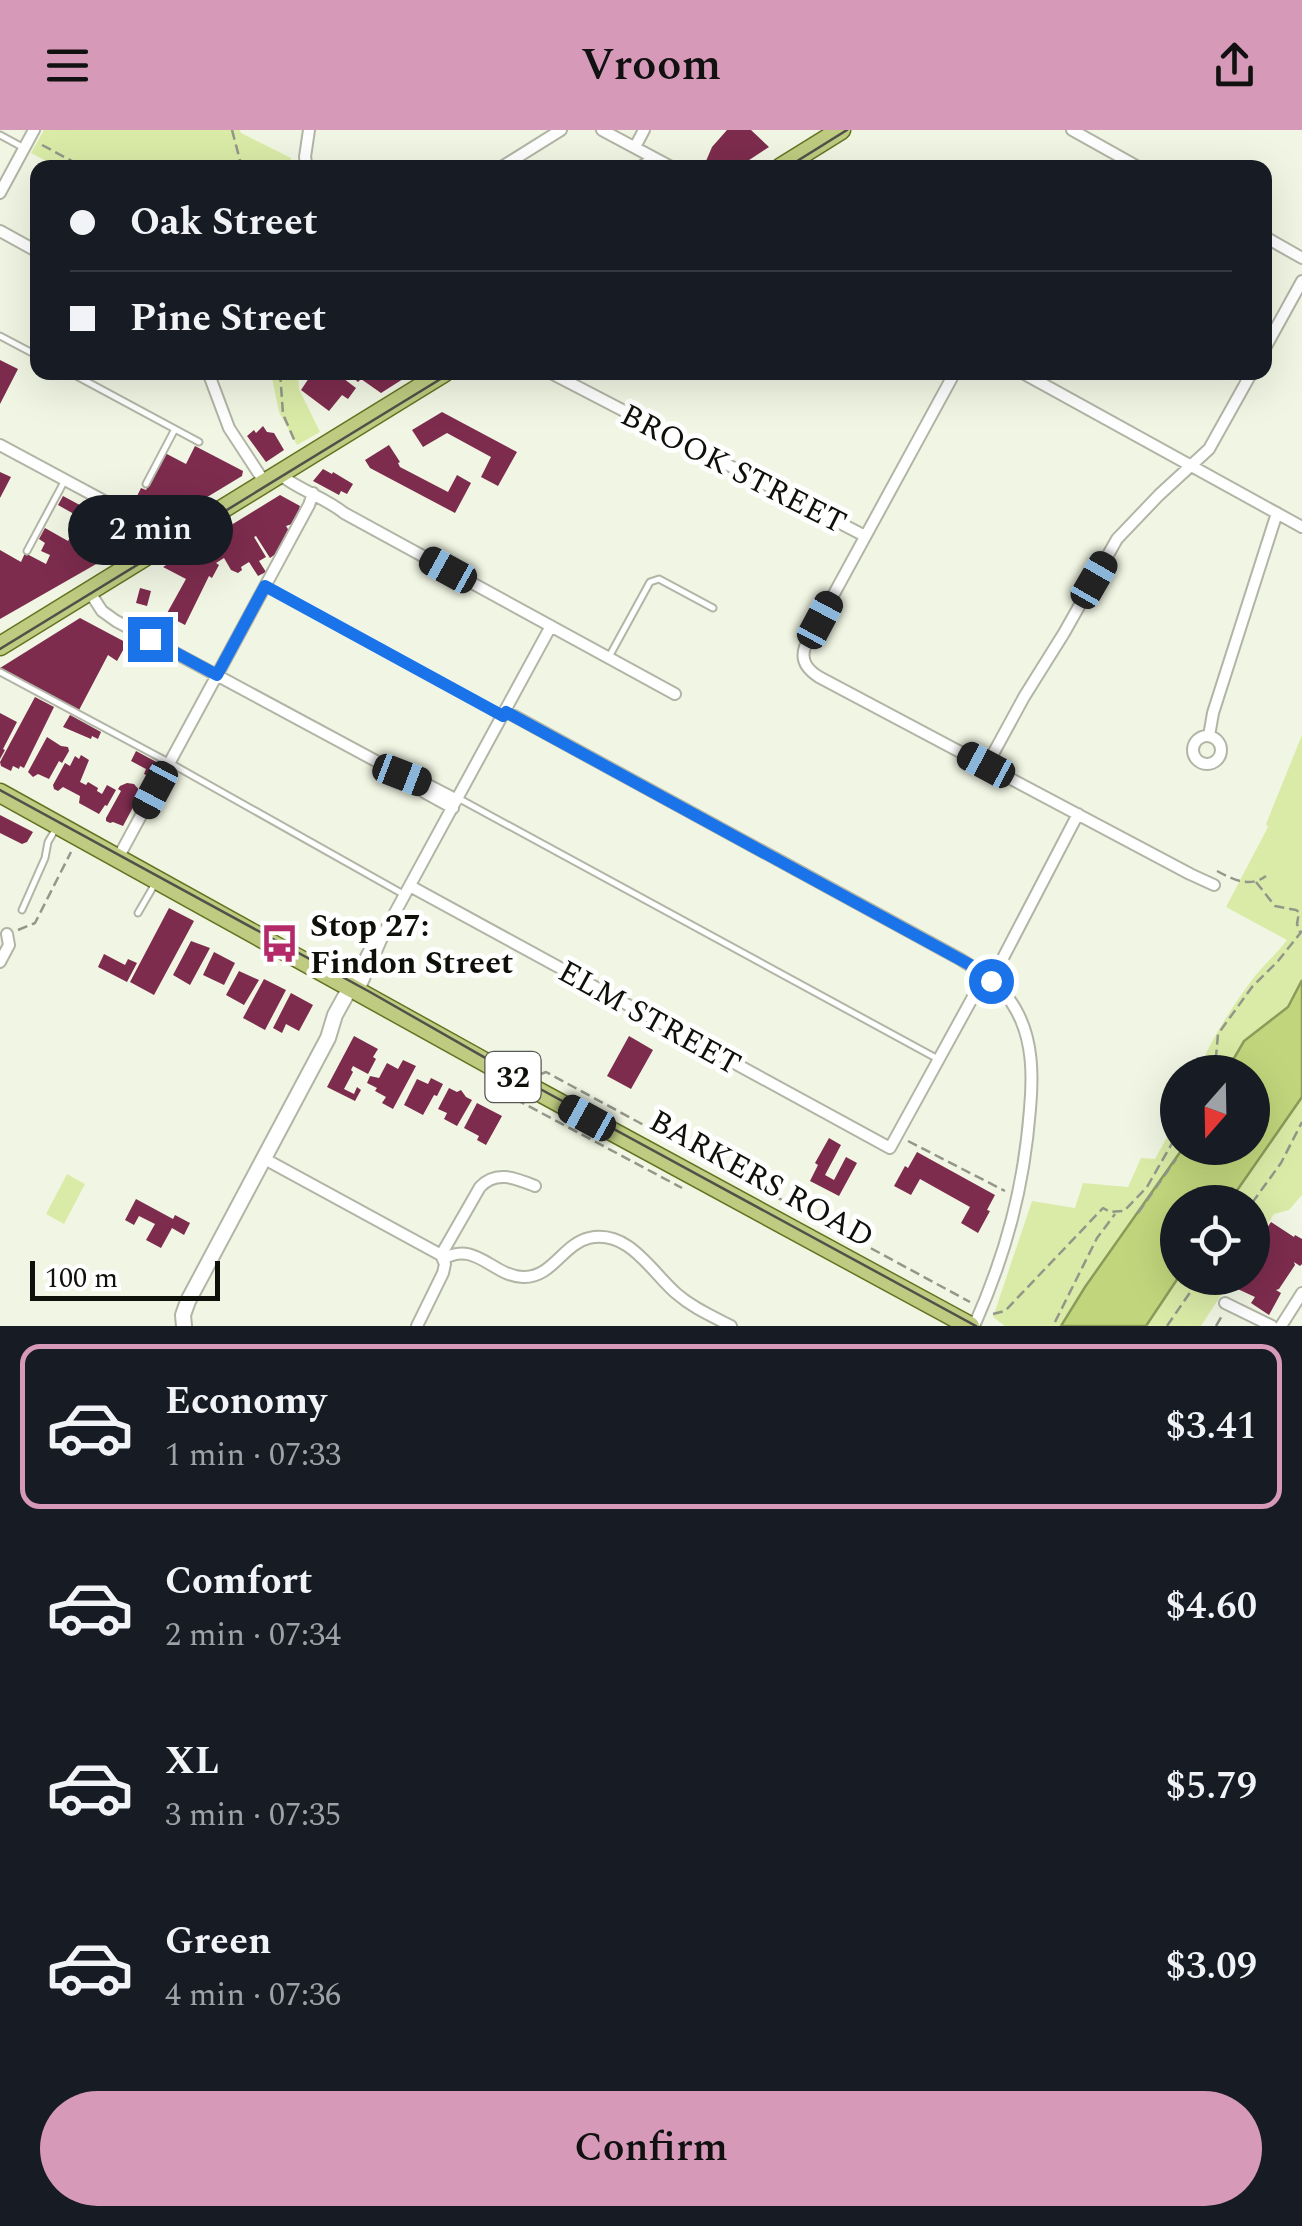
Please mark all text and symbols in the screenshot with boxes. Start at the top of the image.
text: Vroom [581,31,721,100]
icon: menu [40,38,95,93]
icon: share [1207,38,1262,93]
text: Oak Street [130,194,318,252]
text: Pine Street [130,290,326,348]
street label: BROOK STREET [612,391,855,548]
callout: 2 min [68,494,232,564]
text: 2 min [109,505,192,554]
car [414,542,482,598]
car [1066,547,1122,613]
car [793,586,847,654]
route end [128,617,173,662]
car [952,738,1020,792]
car [369,750,435,800]
car [128,756,182,824]
place label: Stop 27: Findon Street [310,902,513,988]
bus stop icon: Stop 27: Findon Street [259,922,301,964]
street label: ELM STREET [549,948,750,1089]
route start [969,959,1014,1004]
road number: 32 [486,1052,540,1102]
north arrow [1160,1055,1270,1165]
map controls [1160,1055,1270,1295]
car [553,1090,621,1146]
street label: BARKERS ROAD [640,1097,883,1261]
button: locate [1160,1185,1270,1295]
scale bar [30,1256,220,1300]
text: 100 m [45,1257,118,1300]
text: Economy [165,1373,326,1431]
icon: car [45,1382,135,1472]
text: $3.41 [1166,1398,1257,1456]
text: 1 min · 07:33 [165,1431,341,1480]
text: Comfort [165,1553,312,1611]
icon: car [45,1562,135,1652]
text: $4.60 [1166,1578,1257,1636]
text: 2 min · 07:34 [165,1611,341,1660]
text: XL [165,1733,219,1791]
icon: car [45,1742,135,1832]
text: $5.79 [1166,1758,1257,1816]
text: 3 min · 07:35 [165,1791,341,1840]
text: Green [165,1913,272,1971]
icon: car [45,1922,135,2012]
text: $3.09 [1166,1938,1257,1996]
text: 4 min · 07:36 [165,1971,341,2020]
button: Confirm [40,2091,1262,2206]

